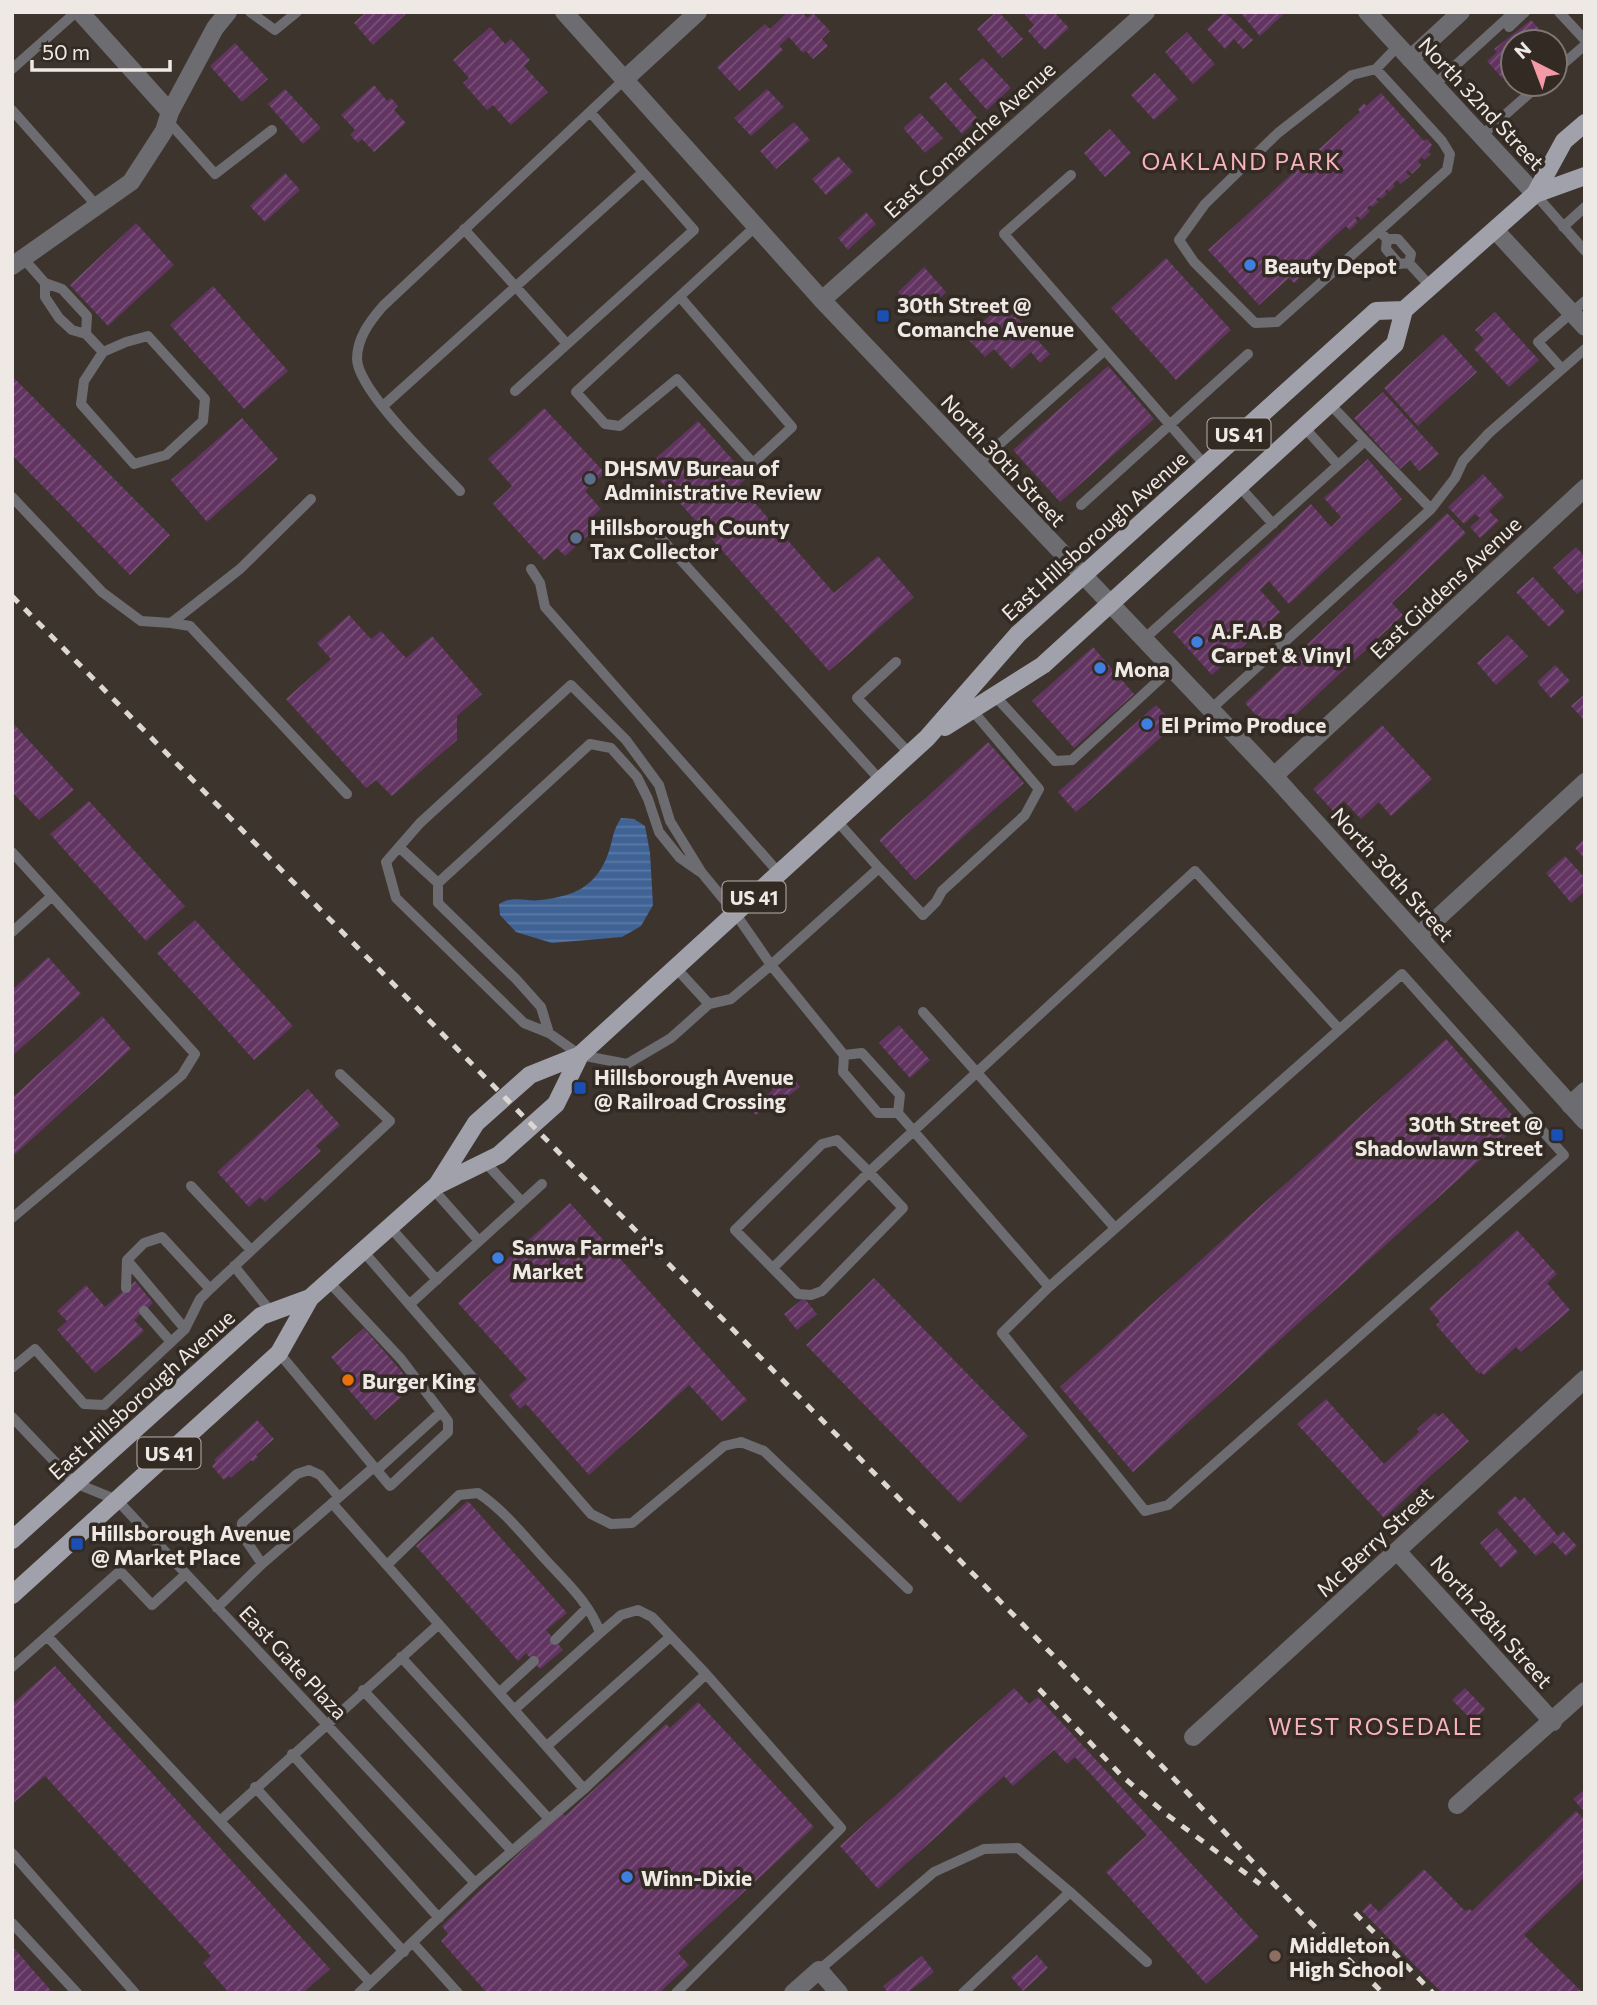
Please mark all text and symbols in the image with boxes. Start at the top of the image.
scale bar [32,28,170,72]
north arrow [1499,28,1569,98]
street label: North 32nd Street [1414,31,1550,175]
text: 50 m [42,39,90,64]
street label: East Comanche Avenue [878,56,1060,222]
district label: OAKLAND PARK [1141,147,1343,175]
place label: Beauty Depot [1264,253,1397,278]
marker: Beauty Depot [1242,257,1258,273]
place label: 30th Street @ Comanche Avenue [897,292,1074,341]
marker: 30th Street @ Comanche Avenue [875,308,891,324]
street label: North 30th Street [936,389,1072,531]
road number: US 41 [1208,418,1270,449]
street label: East Hillsborough Avenue [996,445,1192,625]
place label: DHSMV Bureau of Administrative Review [604,455,822,504]
marker: DHSMV Bureau of Administrative Review [582,471,598,487]
street label: East Giddens Avenue [1364,511,1526,663]
place label: Hillsborough County Tax Collector [590,514,790,563]
marker: Hillsborough County Tax Collector [568,530,584,546]
place label: A.F.A.B Carpet & Vinyl [1211,618,1351,667]
marker: A.F.A.B Carpet & Vinyl [1189,634,1205,650]
place label: Mona [1114,656,1170,681]
marker: Mona [1092,660,1108,676]
place label: El Primo Produce [1161,712,1326,737]
marker: El Primo Produce [1139,716,1155,732]
street label: North 30th Street [1326,802,1460,946]
road number: US 41 [722,882,786,912]
place label: Hillsborough Avenue @ Railroad Crossing [594,1064,794,1113]
marker: Hillsborough Avenue @ Railroad Crossing [572,1080,588,1096]
place label: 30th Street @ Shadowlawn Street [1355,1111,1543,1160]
marker: 30th Street @ Shadowlawn Street [1549,1127,1565,1143]
place label: Sanwa Farmer's Market [512,1234,664,1283]
marker: Sanwa Farmer's Market [490,1250,506,1266]
street label: East Hillsborough Avenue [43,1304,239,1484]
place label: Burger King [362,1368,476,1393]
marker: Burger King [340,1372,356,1388]
road number: US 41 [138,1438,200,1469]
street label: Mc Berry Street [1311,1481,1437,1601]
place label: Hillsborough Avenue @ Market Place [91,1520,291,1569]
marker: Hillsborough Avenue @ Market Place [69,1536,85,1552]
street label: North 28th Street [1426,1550,1558,1692]
street label: East Gate Plaza [235,1600,353,1724]
district label: WEST ROSEDALE [1268,1712,1484,1740]
place label: Winn-Dixie [641,1865,752,1890]
marker: Winn-Dixie [619,1869,635,1885]
place label: Middleton High School [1289,1932,1404,1981]
marker: Middleton High School [1267,1948,1283,1964]

